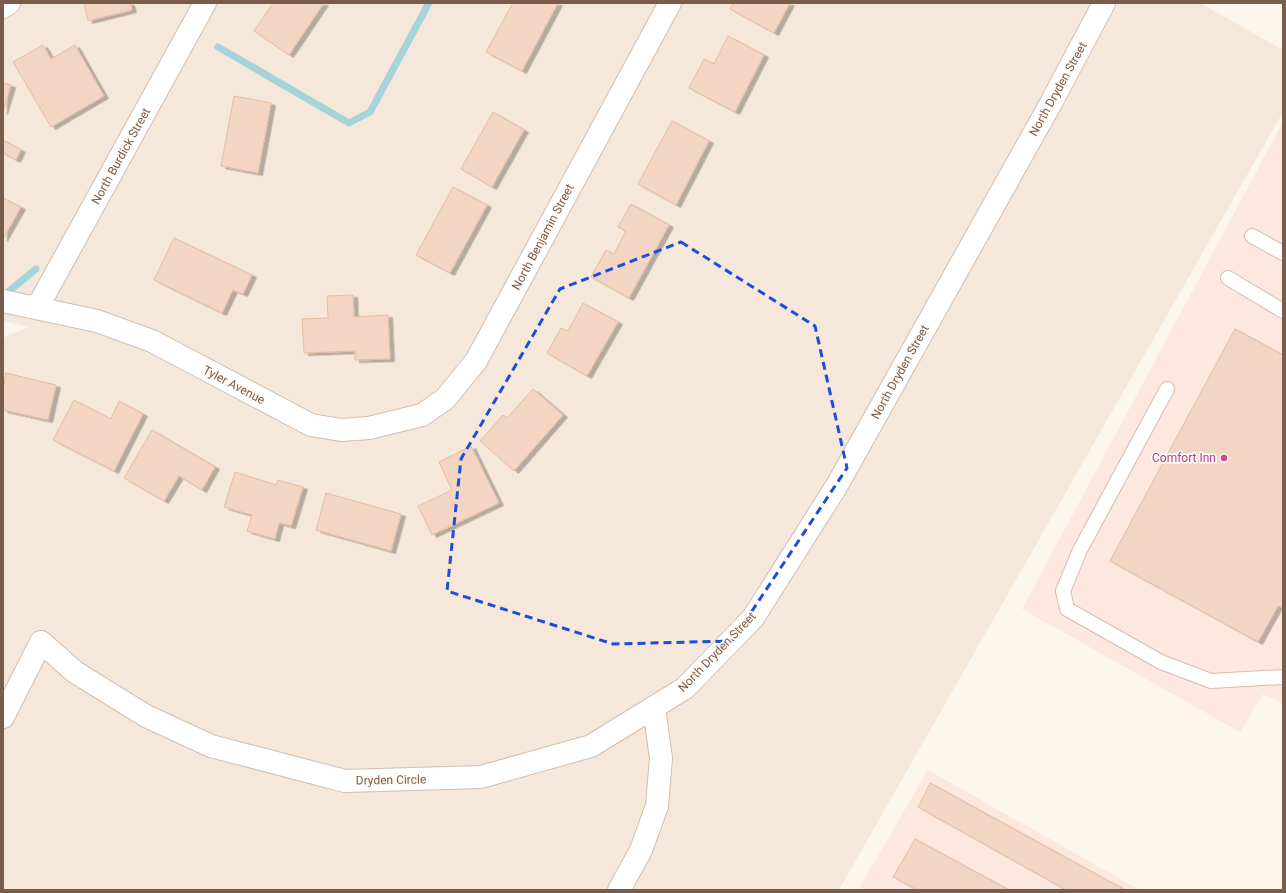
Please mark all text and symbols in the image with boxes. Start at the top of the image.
street label: North Dryden Street [1026,39,1090,138]
street label: North Burdick Street [89,105,153,207]
street label: North Benjamin Street [509,182,577,292]
street label: North Dryden Street [868,322,932,421]
street label: Tyler Avenue [201,363,267,407]
place label: Comfort Inn [1152,451,1216,465]
marker: Comfort Inn [1219,453,1229,463]
street label: North Dryden Street [675,609,759,695]
street label: Dryden Circle [356,772,426,788]

